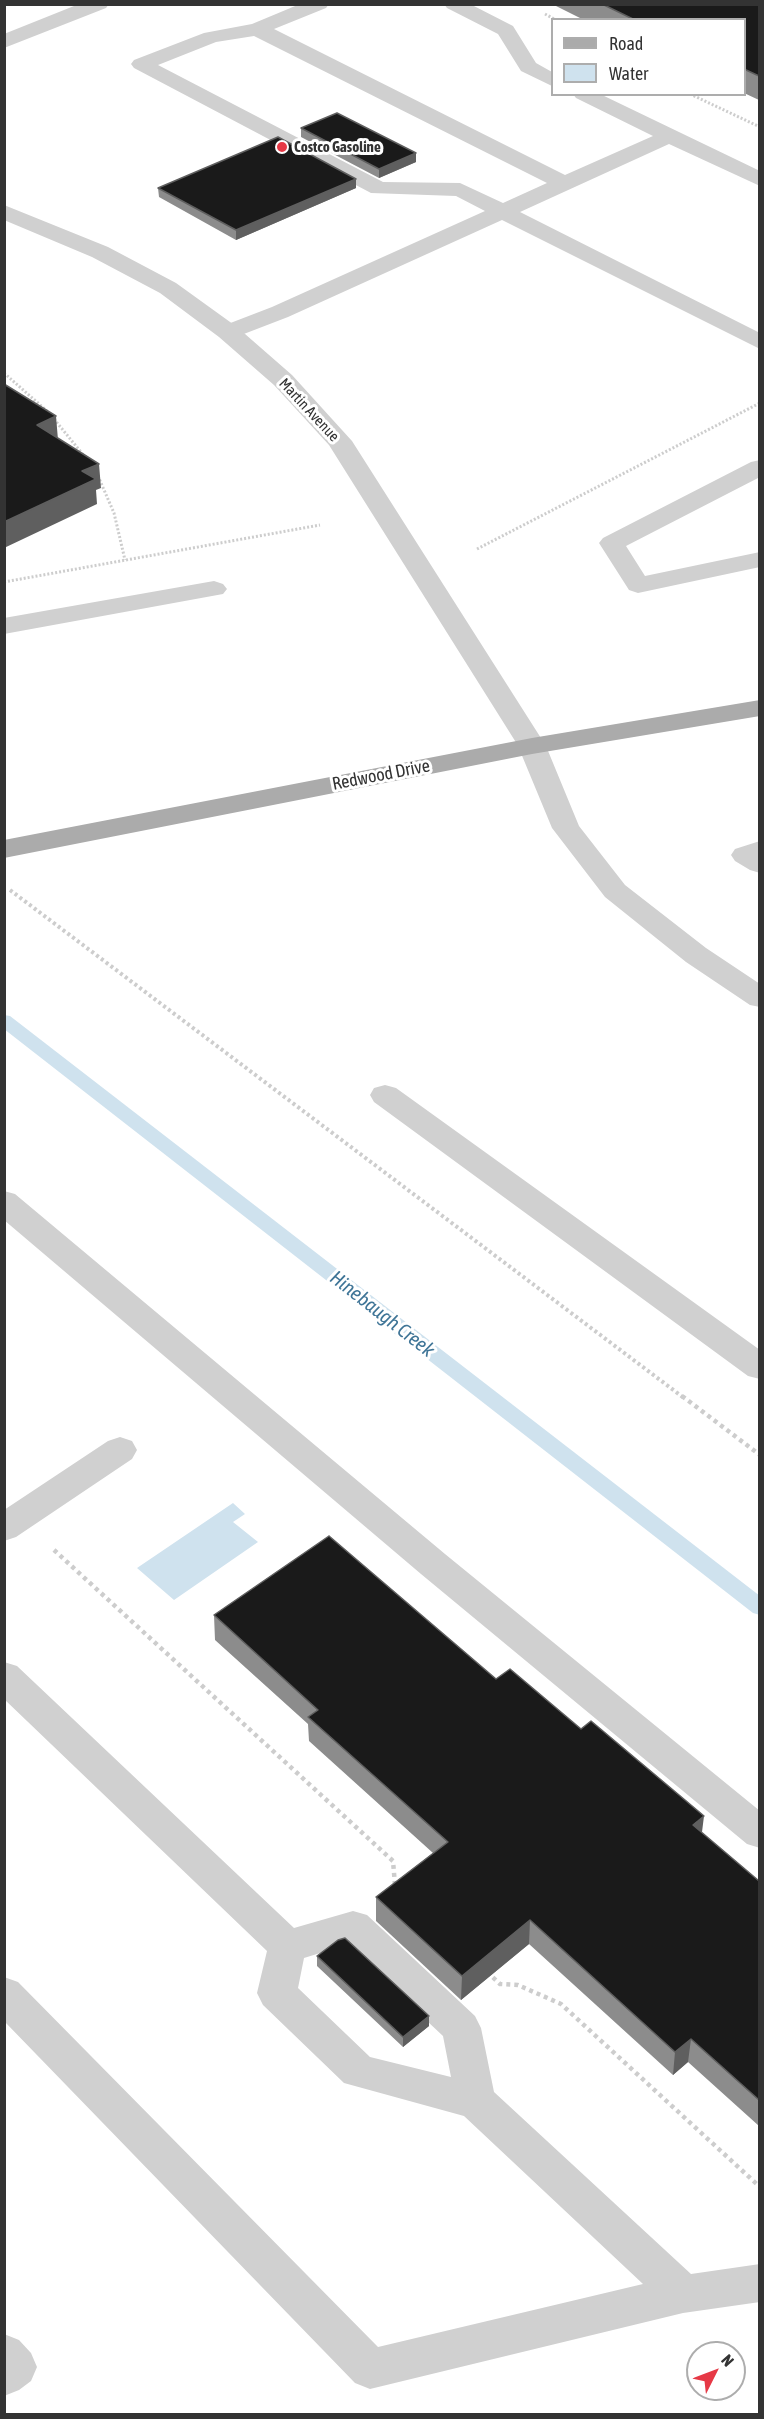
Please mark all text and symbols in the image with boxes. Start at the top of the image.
legend [551,18,746,96]
text: Road [609,33,643,54]
text: Water [609,63,648,84]
place label: Costco Gasoline [294,138,381,156]
marker: Costco Gasoline [275,140,289,154]
street label: Martin Avenue [275,375,343,445]
street label: Redwood Drive [330,755,432,795]
water label: Hinebaugh Creek [325,1266,439,1362]
north arrow [686,2341,746,2401]
text: N [718,2351,738,2370]

